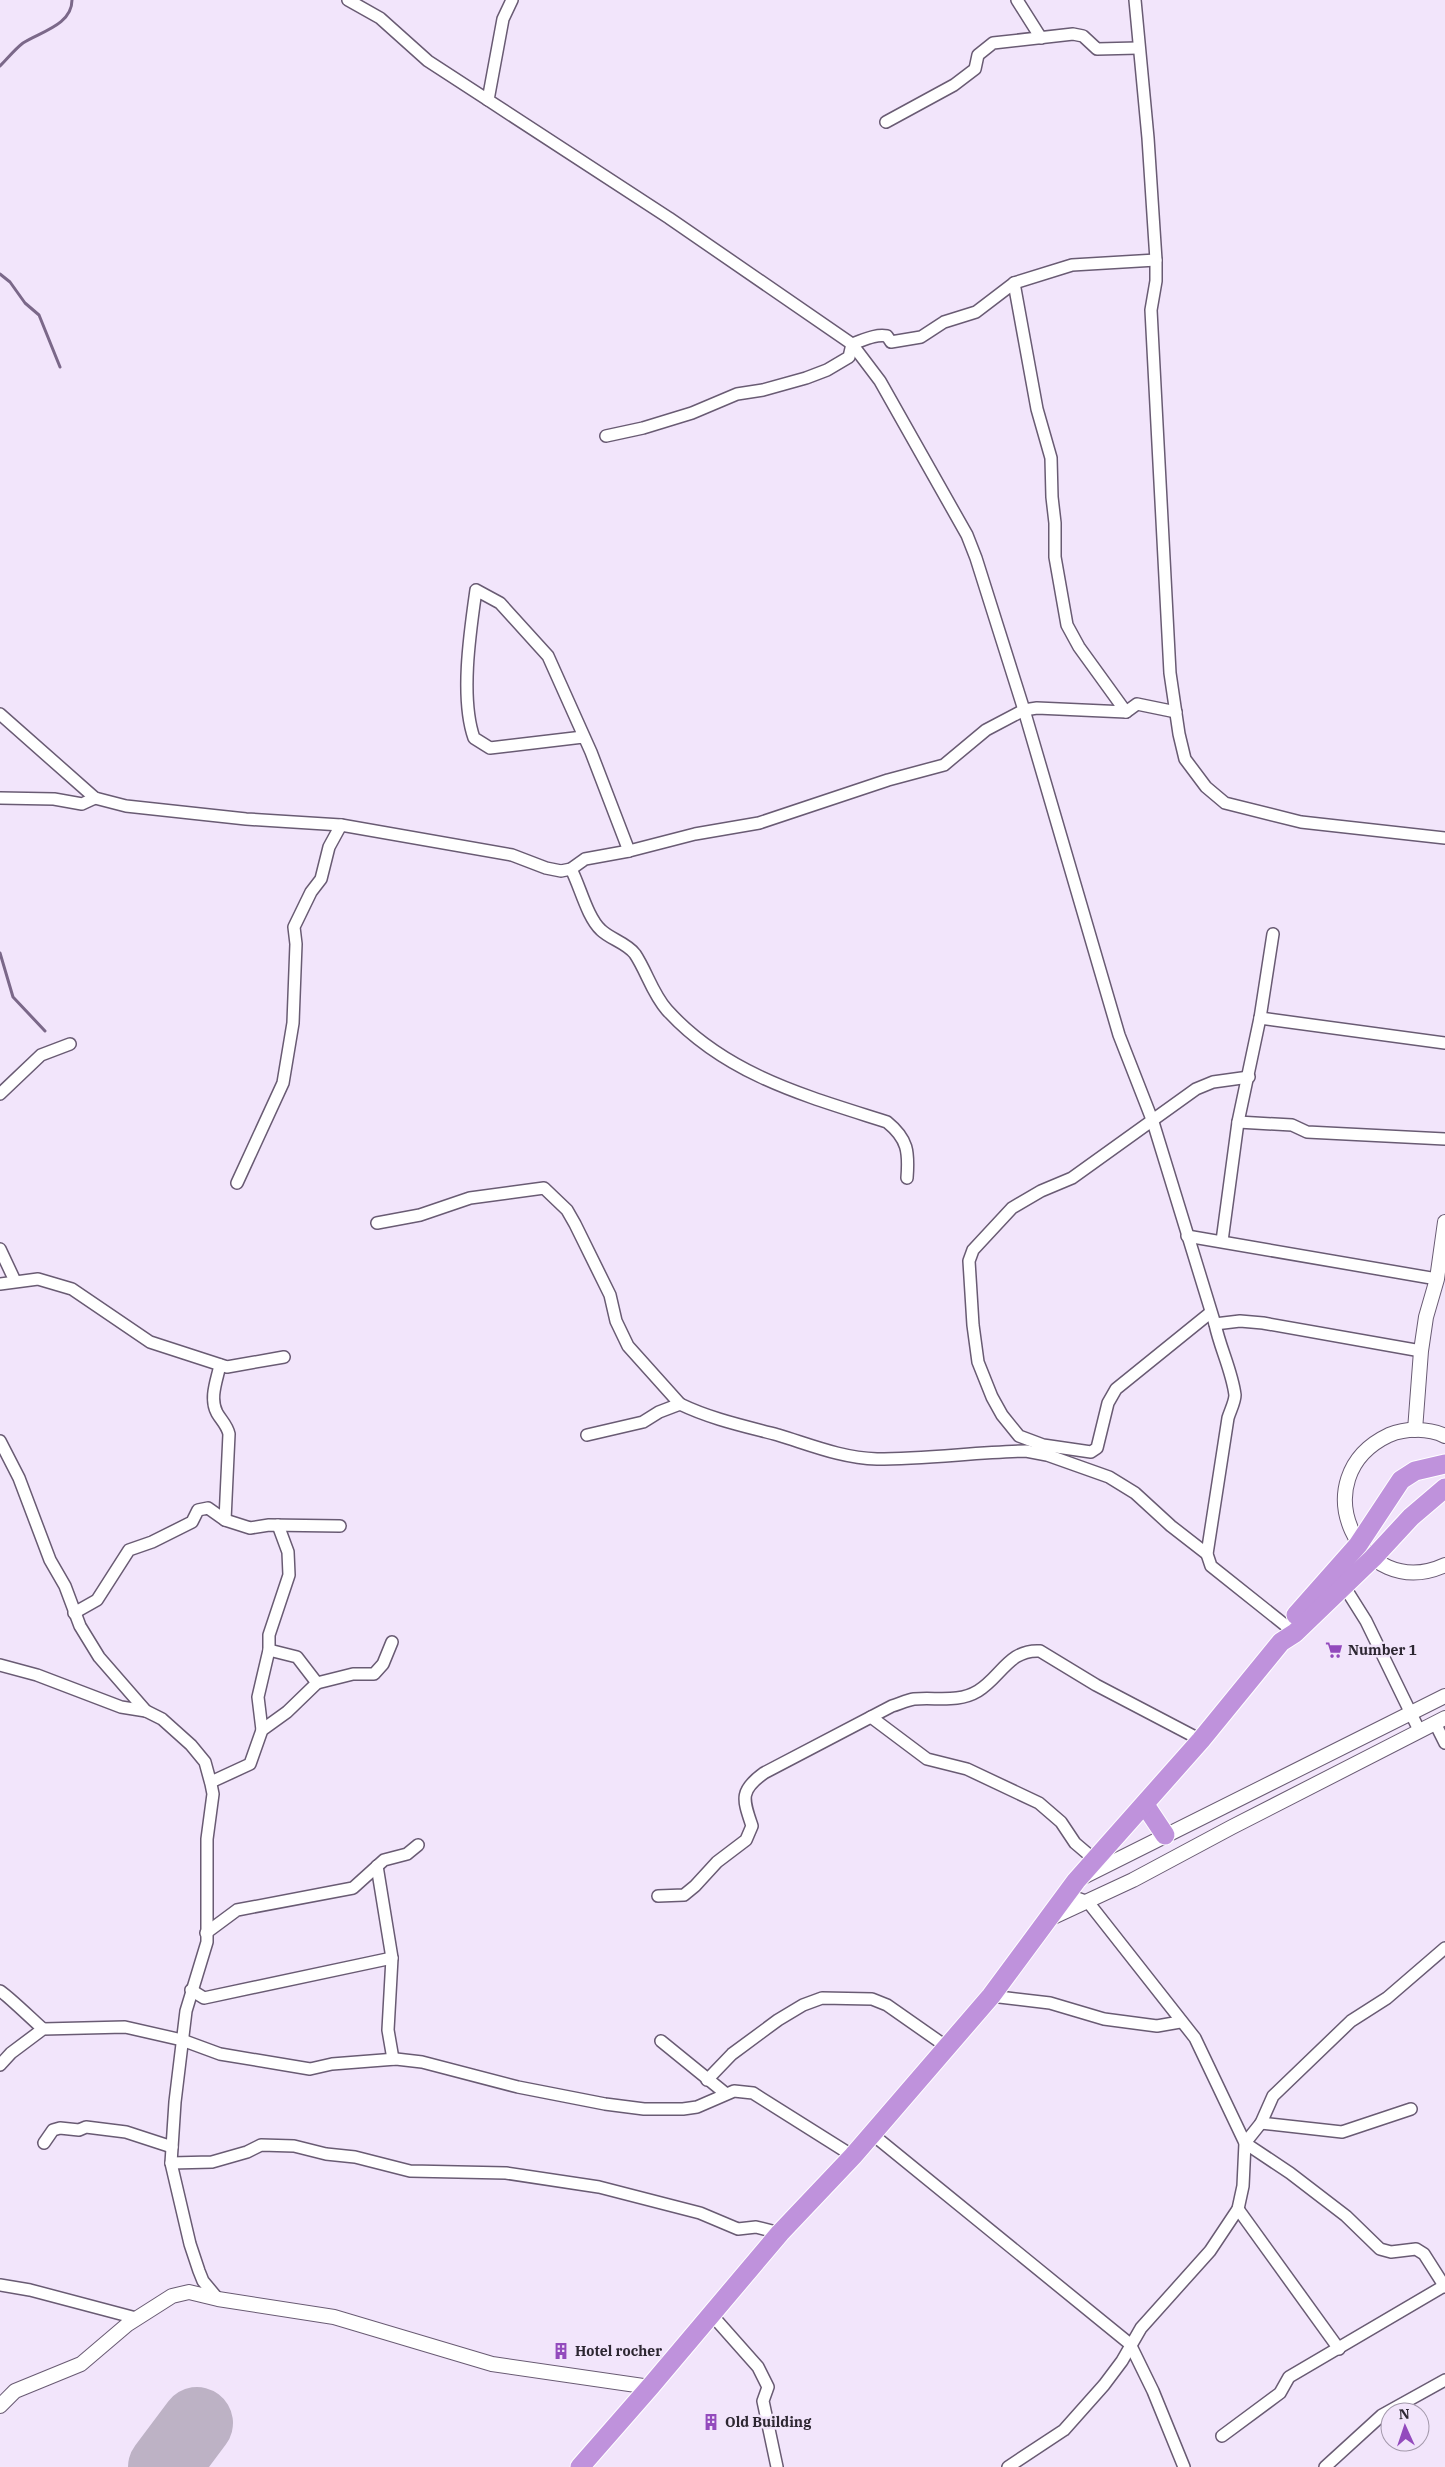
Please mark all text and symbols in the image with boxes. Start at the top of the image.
supermarket icon: Number 1 [1324,1640,1344,1660]
place label: Number 1 [1348,1641,1417,1659]
building icon: Hotel rocher [551,2341,571,2361]
place label: Hotel rocher [575,2342,662,2360]
north arrow [1380,2402,1430,2452]
text: N [1398,2405,1410,2423]
building icon: Old Building [701,2412,721,2432]
place label: Old Building [725,2413,812,2431]

